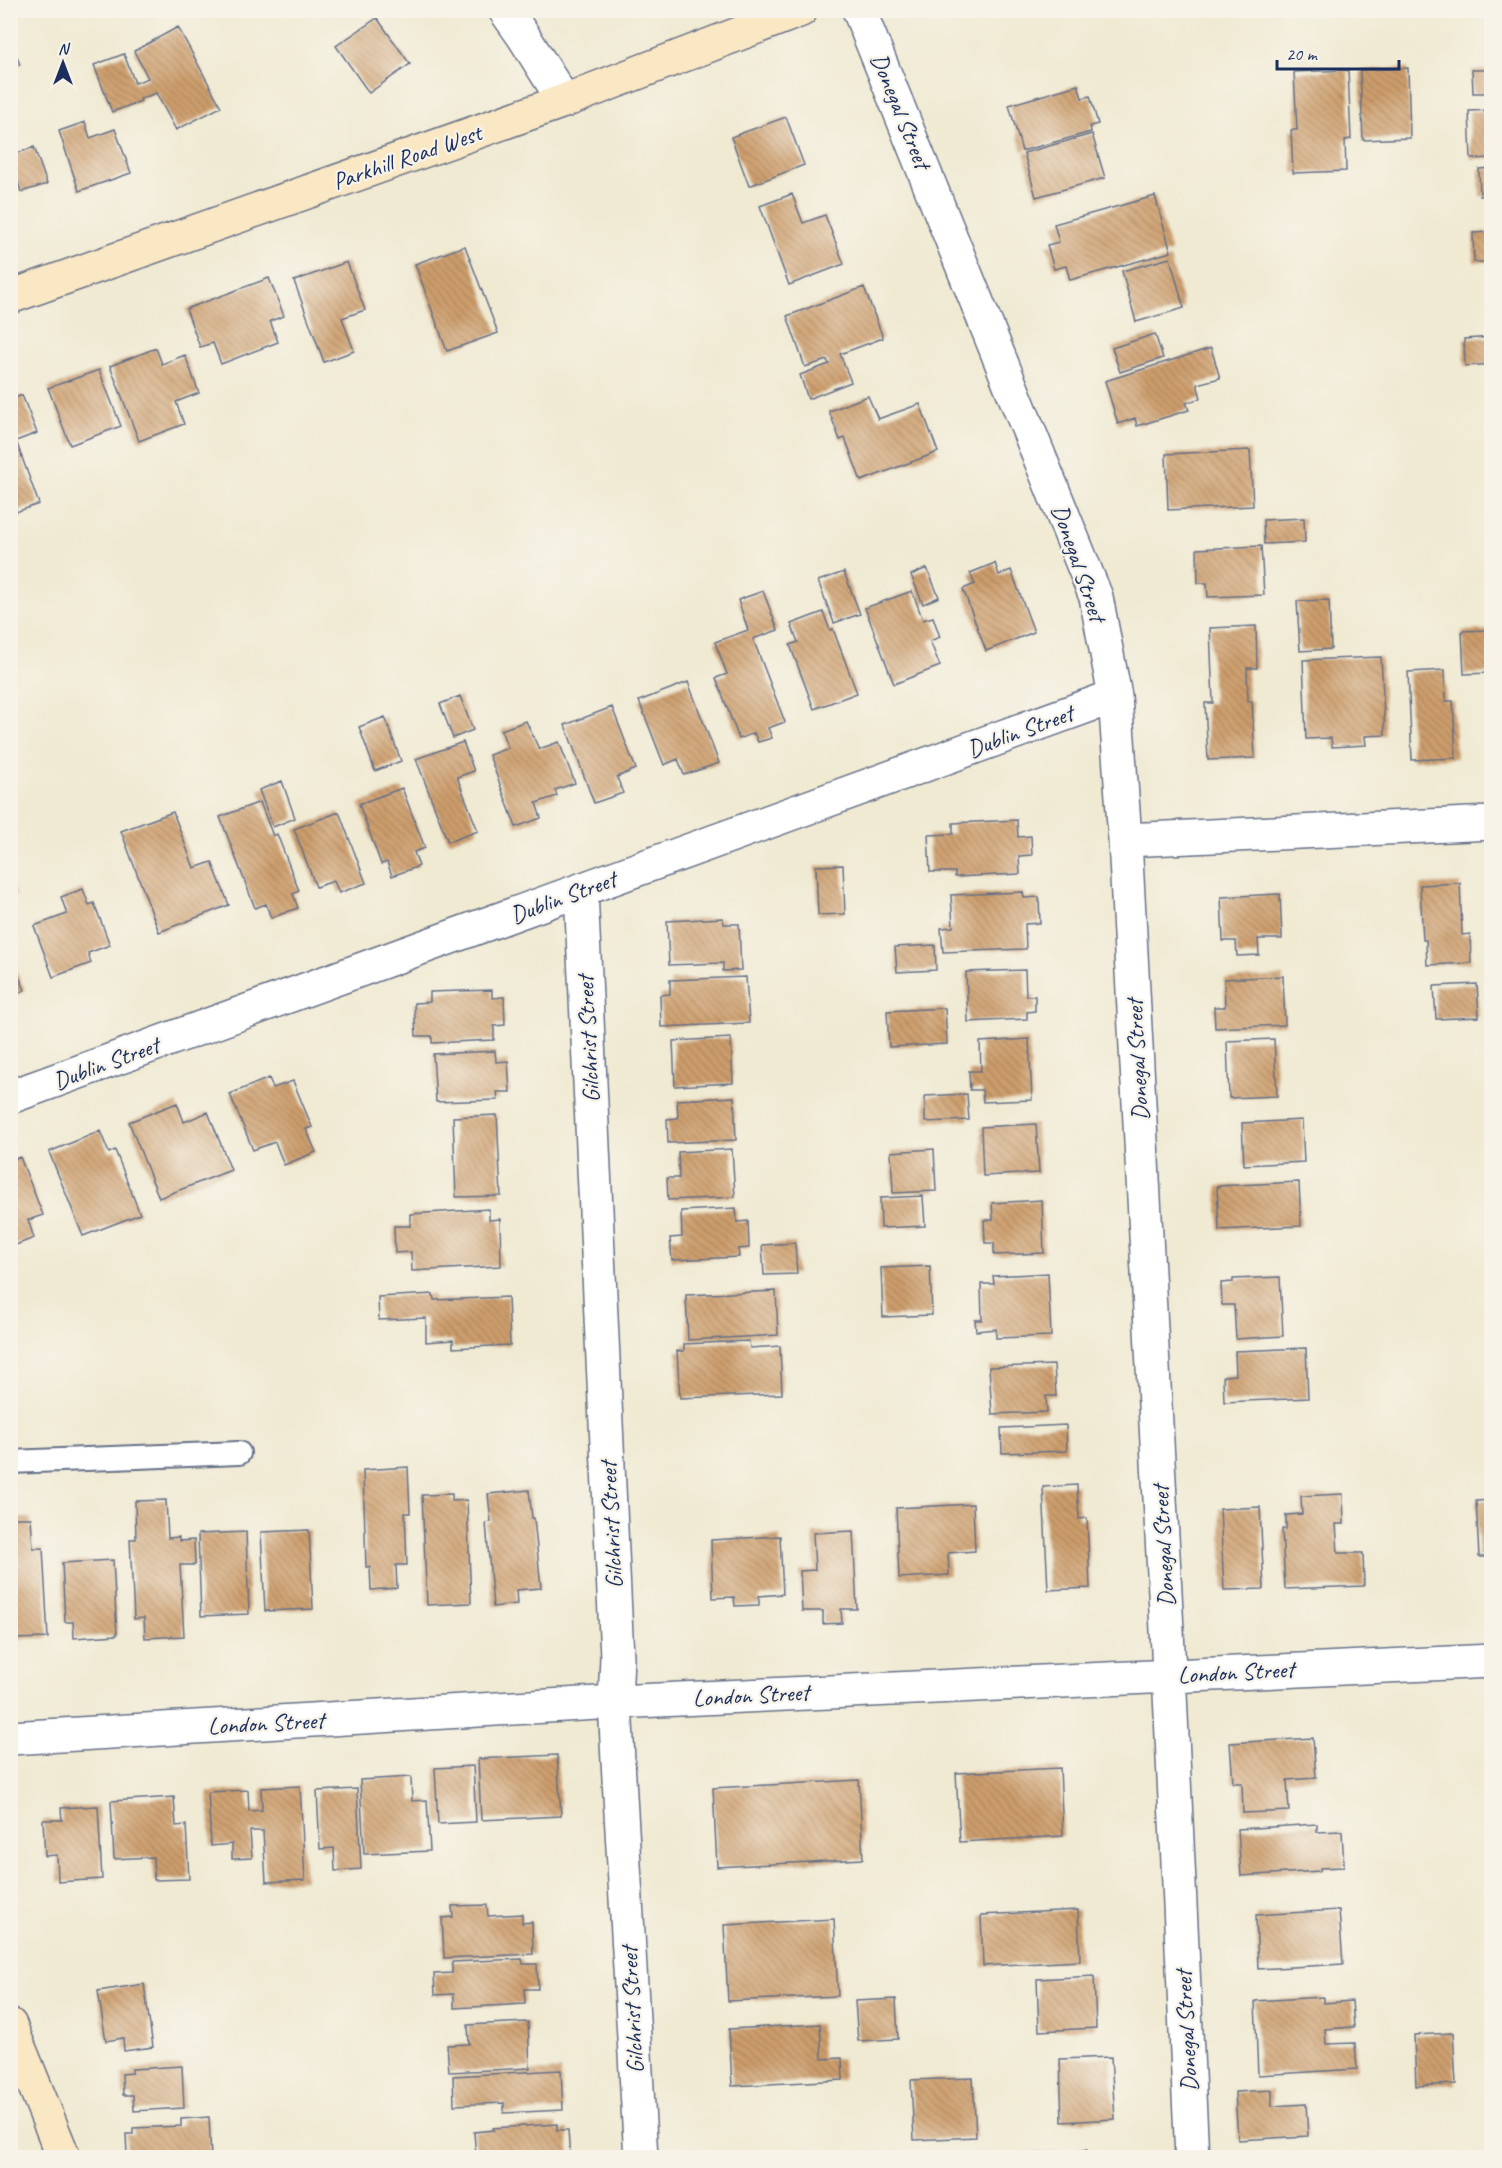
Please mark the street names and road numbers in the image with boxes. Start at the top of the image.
street label: Donegal Street [864,49,939,176]
street label: Parkhill Road West [329,117,487,196]
street label: Donegal Street [1045,501,1114,628]
street label: Dublin Street [963,697,1080,764]
street label: Dublin Street [506,863,623,930]
street label: Gilchrist Street [570,972,606,1103]
street label: Donegal Street [1119,995,1155,1122]
street label: Dublin Street [49,1029,166,1096]
street label: Gilchrist Street [593,1458,629,1589]
street label: Donegal Street [1145,1481,1181,1608]
street label: London Street [1177,1654,1298,1690]
street label: London Street [692,1677,813,1713]
street label: London Street [207,1705,328,1741]
street label: Gilchrist Street [614,1943,650,2074]
street label: Donegal Street [1168,1966,1204,2093]

